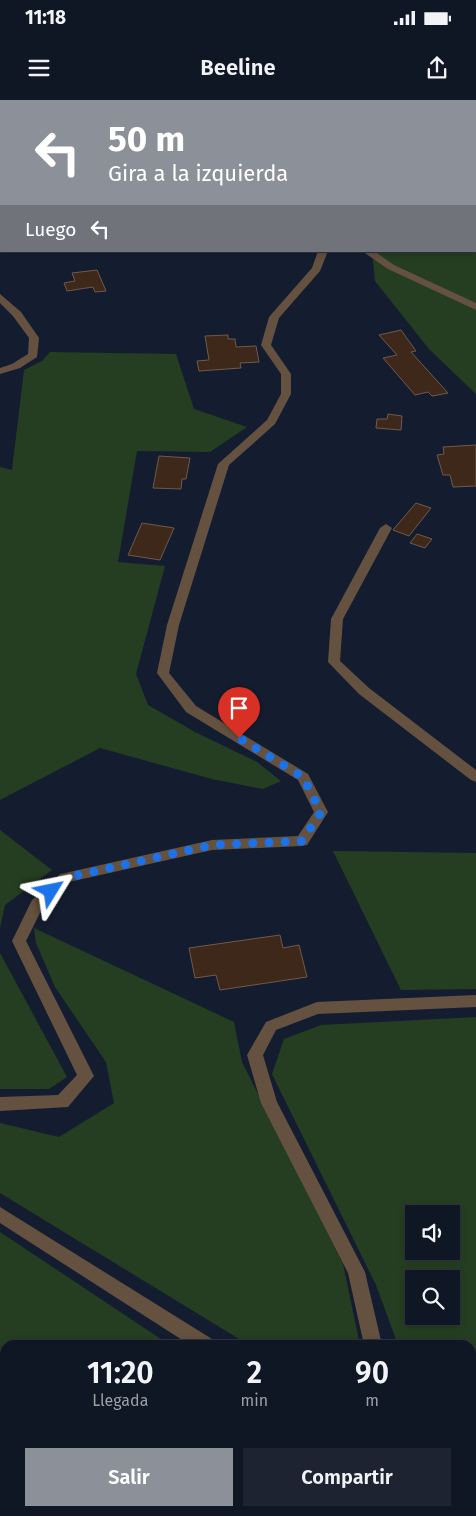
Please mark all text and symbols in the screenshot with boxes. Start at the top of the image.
text: 11:18 [25,6,66,29]
icon: menu [25,54,53,82]
text: Beeline [200,54,276,81]
icon: share [423,54,451,82]
text: 50 m [108,118,185,160]
icon: left [25,120,90,185]
text: Gira a la izquierda [108,160,288,187]
icon: left [86,215,114,243]
text: Luego [25,218,76,241]
pin [218,687,260,738]
icon: arrive [225,694,253,722]
position arrow [24,864,76,916]
map controls [405,1205,460,1325]
button: sound [405,1205,460,1260]
button: search [405,1270,460,1325]
text: 11:20 [87,1355,154,1391]
text: 2 [247,1355,262,1391]
text: 90 [355,1355,389,1391]
text: Llegada [92,1391,148,1410]
text: min [241,1391,268,1410]
text: m [365,1391,379,1410]
button: Salir [25,1448,233,1506]
button: Compartir [243,1448,451,1506]

